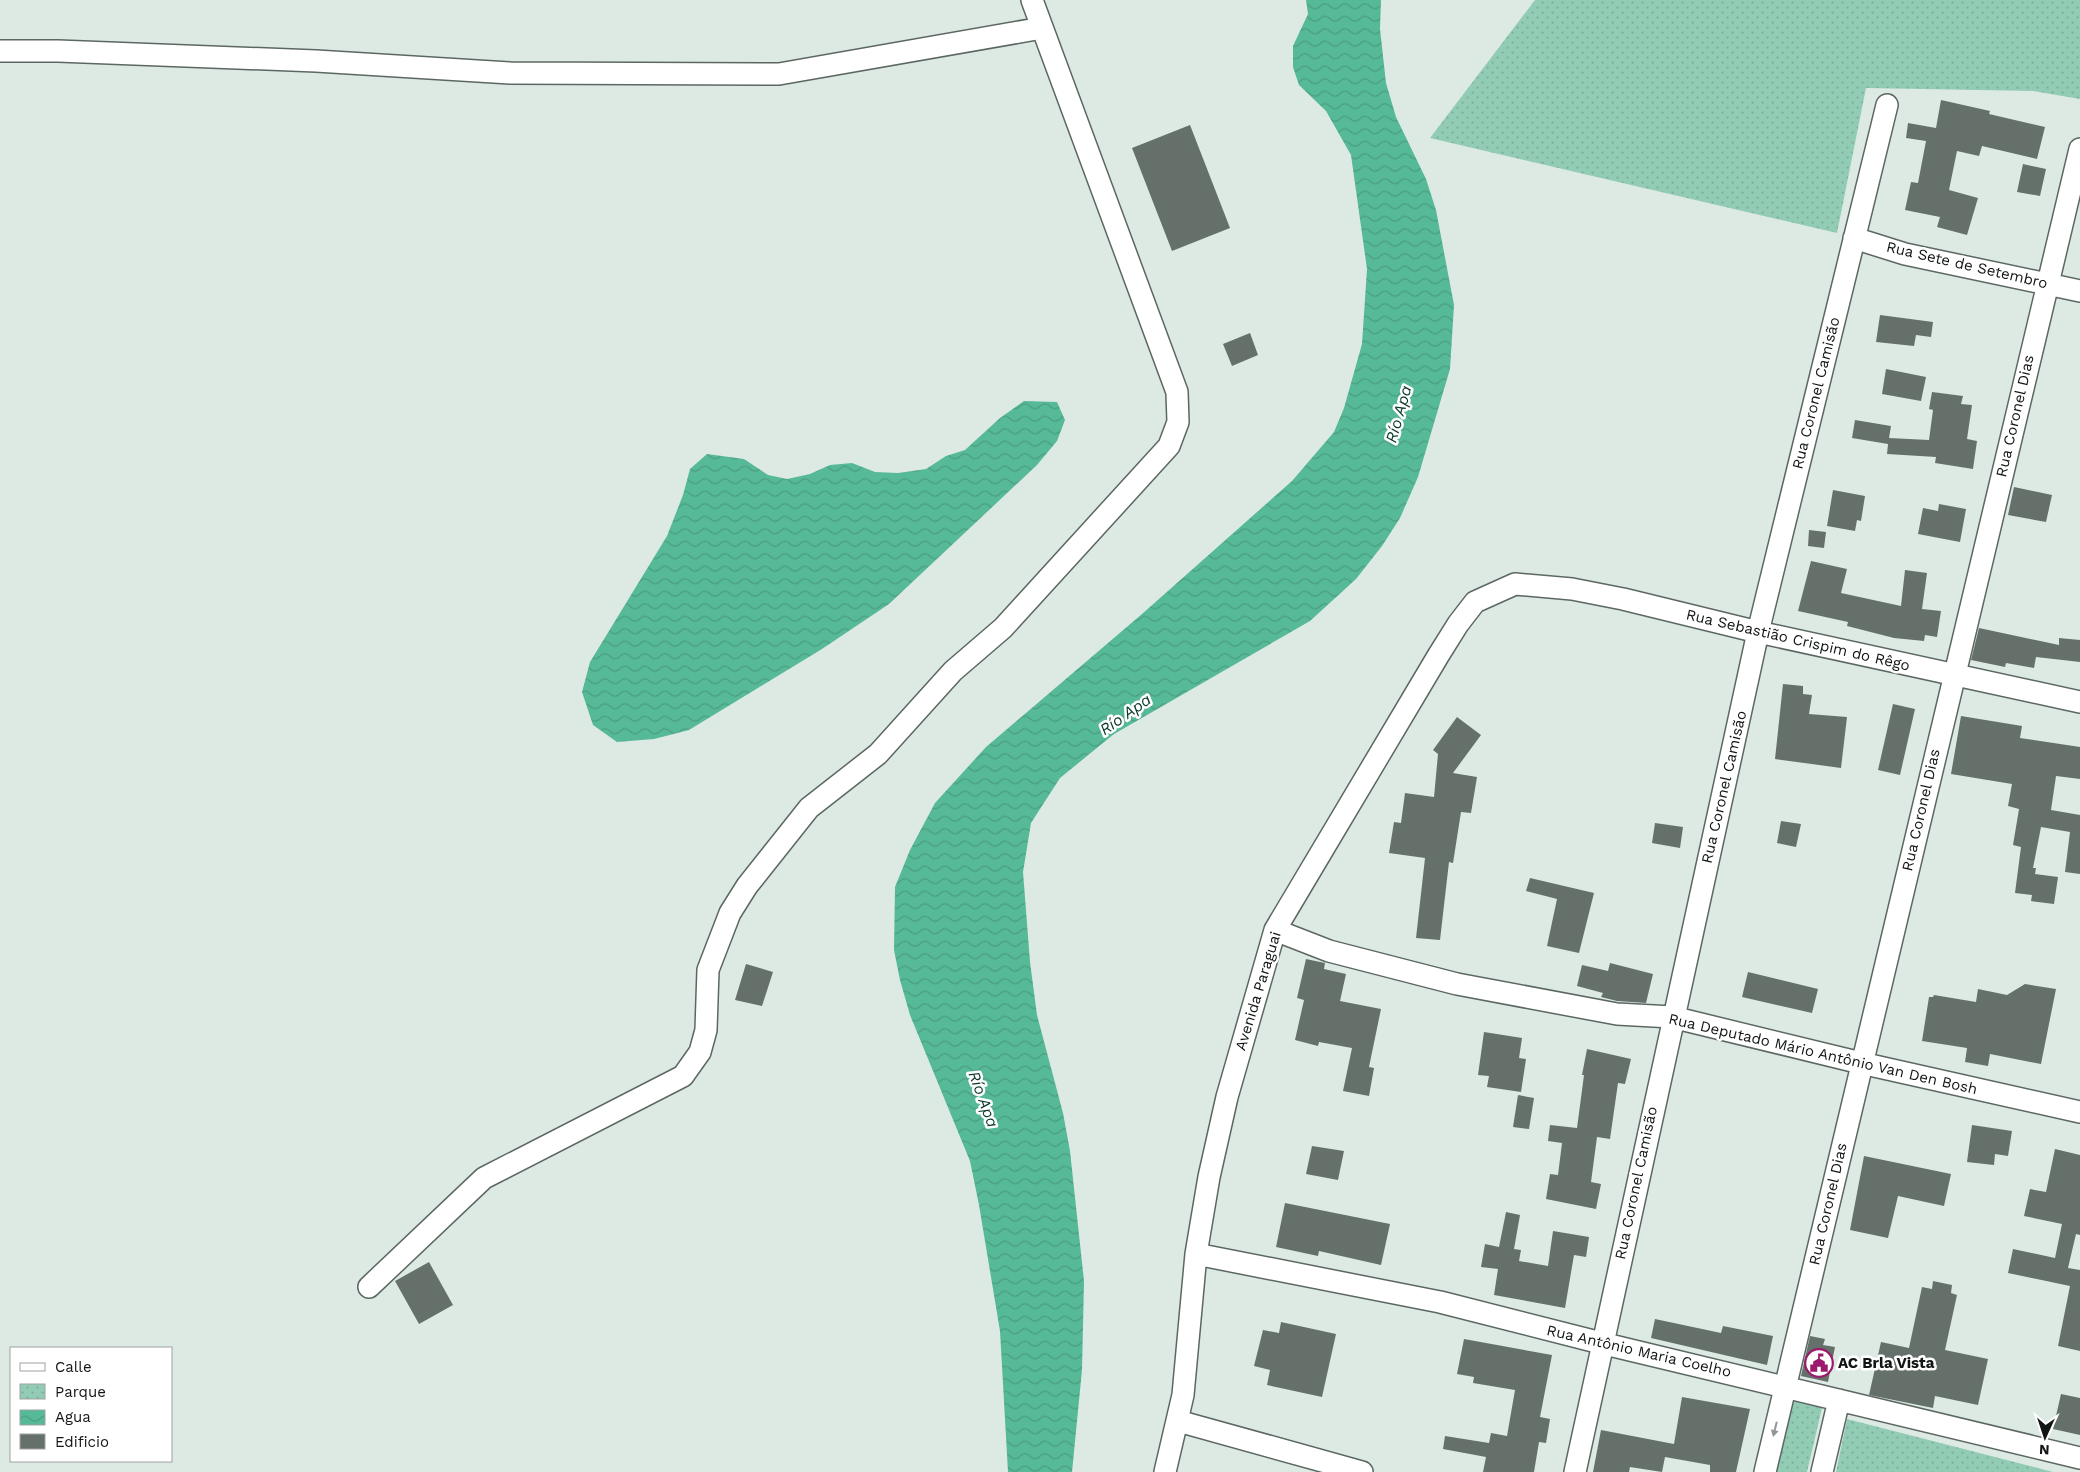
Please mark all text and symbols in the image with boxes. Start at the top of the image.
street label: Rua Sete de Setembro [1885,238,2049,292]
street label: Rua Coronel Camisão [1788,315,1844,471]
street label: Rua Coronel Dias [1992,353,2038,479]
water label: Río Apa [1381,383,1416,445]
street label: Rua Sebastião Crispim do Rêgo [1684,605,1912,675]
water label: Río Apa [1096,690,1155,739]
street label: Rua Coronel Camisão [1698,709,1750,865]
street label: Rua Coronel Dias [1898,747,1944,873]
street label: Avenida Paraguai [1231,929,1285,1053]
street label: Rua Deputado Mário Antônio Van Den Bosh [1667,1010,1979,1098]
water label: Río Apa [965,1068,1003,1130]
street label: Rua Coronel Camisão [1611,1105,1661,1261]
street label: Rua Coronel Dias [1805,1141,1851,1267]
street label: Rua Antônio Maria Coelho [1545,1321,1733,1381]
legend [10,1347,172,1462]
public building icon: AC Brla Vista [1804,1348,1834,1378]
place label: AC Brla Vista [1838,1354,1935,1372]
text: Calle [55,1358,92,1376]
text: Parque [55,1383,106,1401]
text: Agua [55,1408,91,1426]
north arrow [2020,1412,2070,1462]
one-way arrow [1771,1421,1779,1436]
text: Edificio [55,1433,109,1451]
text: N [2039,1442,2050,1458]

